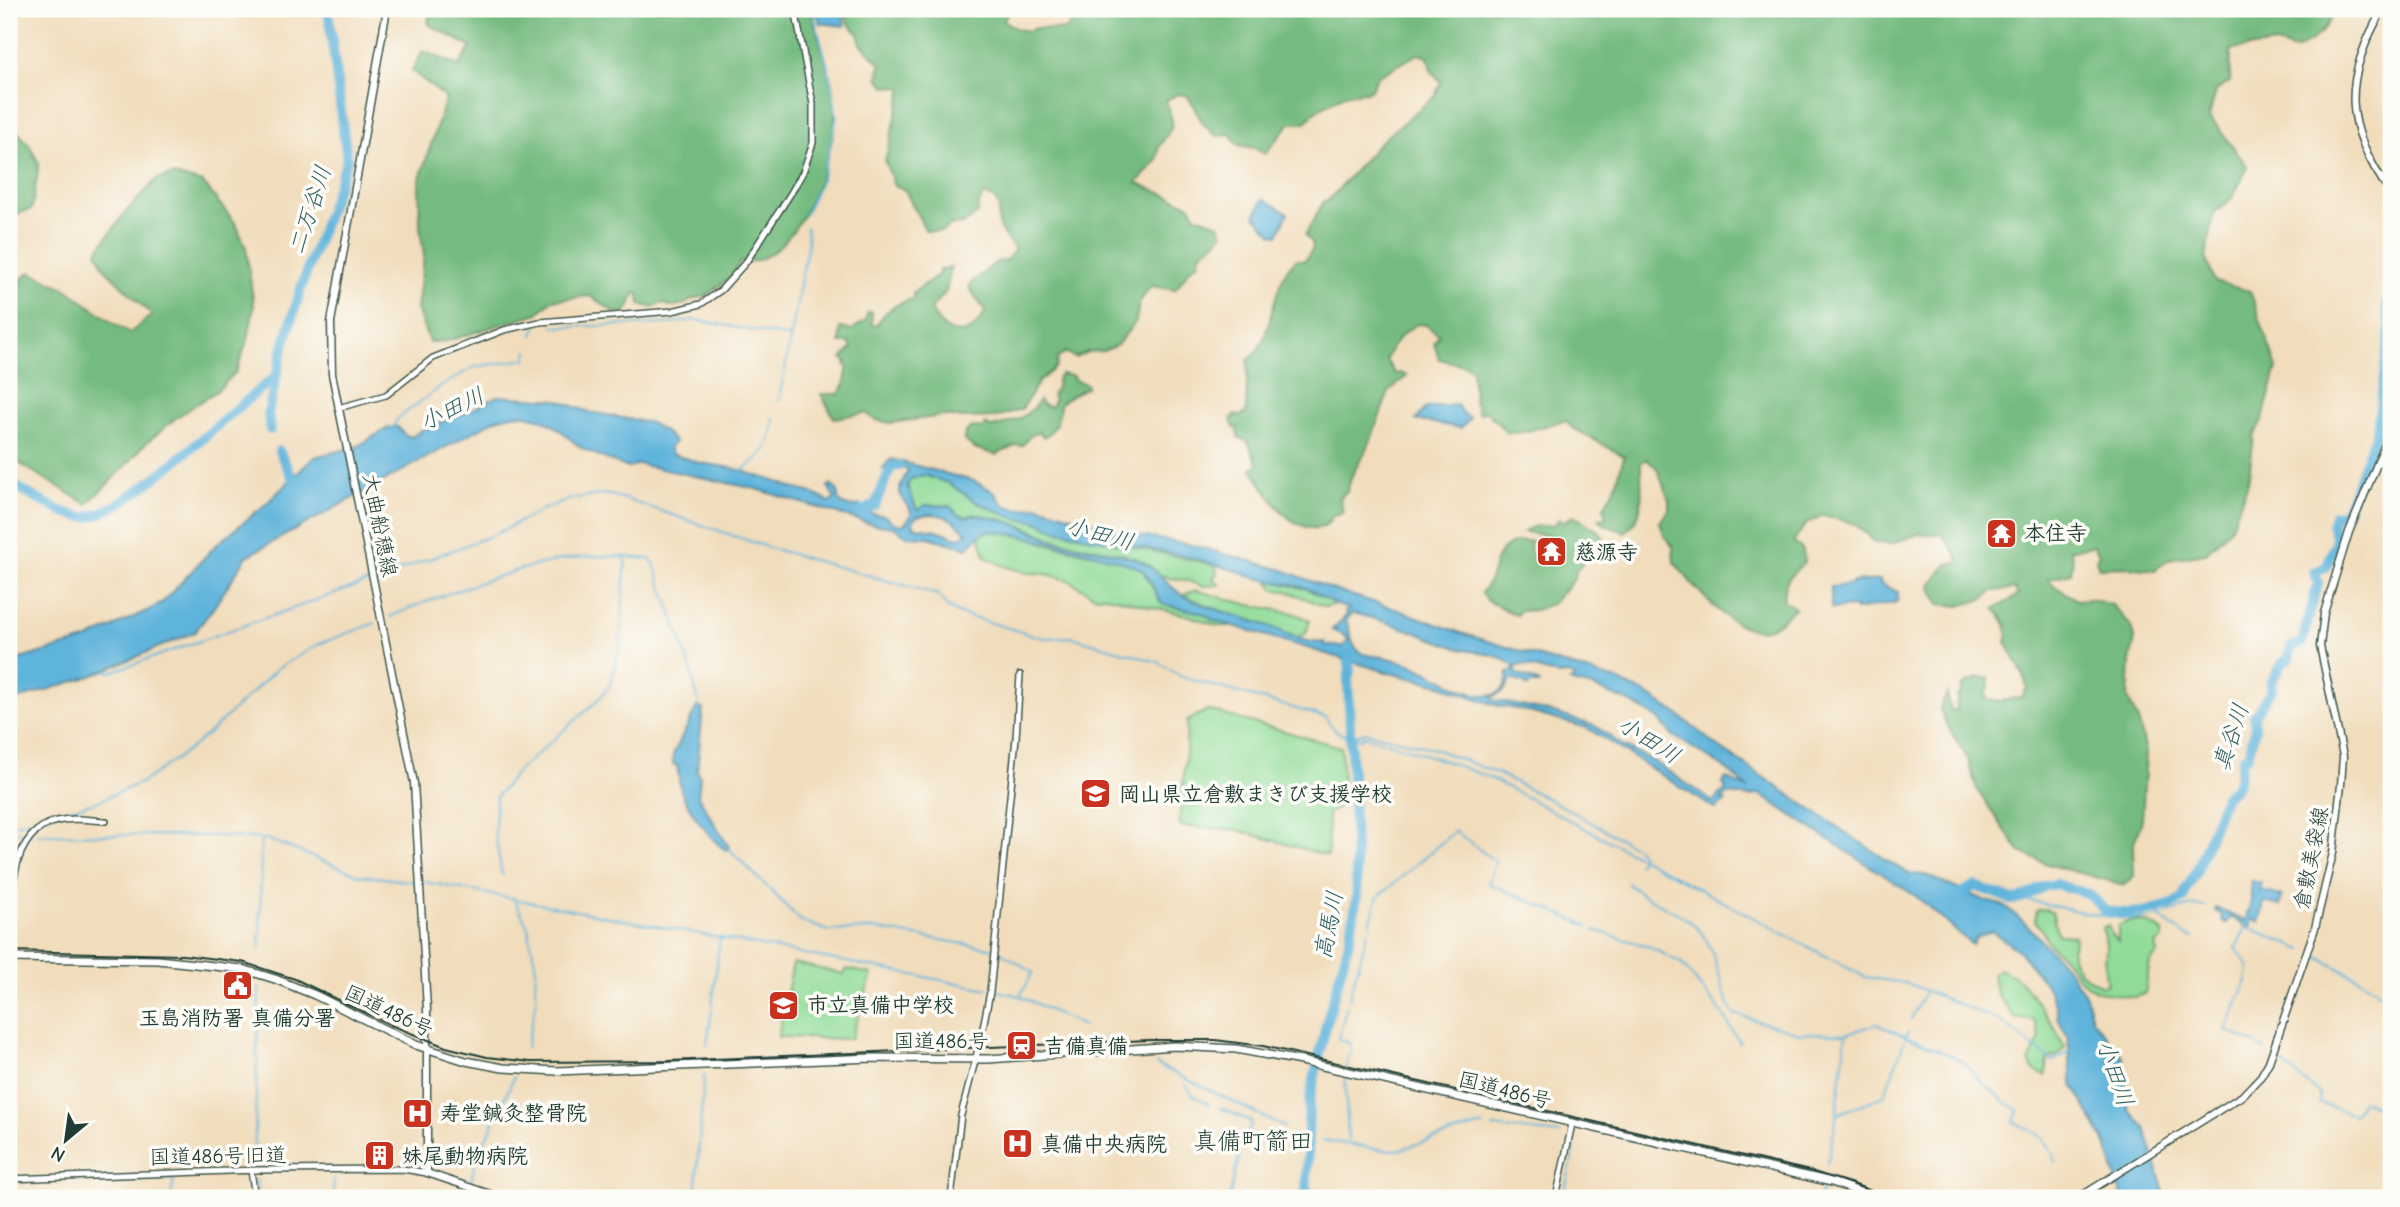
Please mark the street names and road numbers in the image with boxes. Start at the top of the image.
street label: 大曲船穂線 [358,471,402,579]
street label: 倉敷美袋線 [2289,804,2333,912]
street label: 国道486号 [341,980,437,1042]
street label: 国道486号 [893,1029,989,1053]
street label: 国道486号 [1456,1067,1554,1113]
street label: 国道486号旧道 [149,1143,287,1169]

